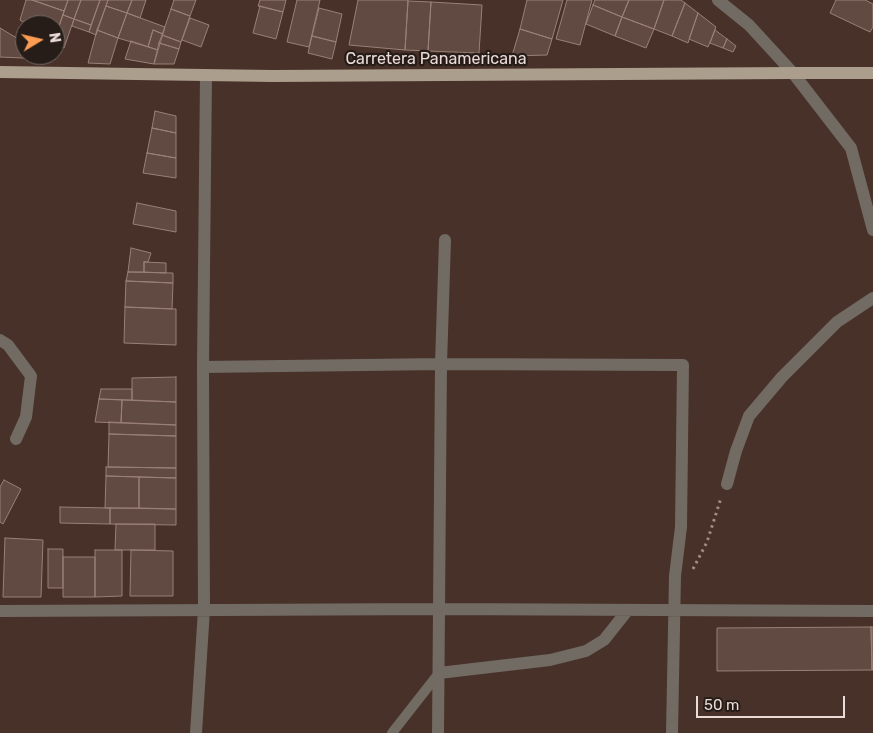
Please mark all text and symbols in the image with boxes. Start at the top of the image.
north arrow [15,15,65,65]
text: N [45,31,64,44]
street label: Carretera Panamericana [345,49,527,69]
scale bar [698,686,847,718]
text: 50 m [704,696,739,714]

